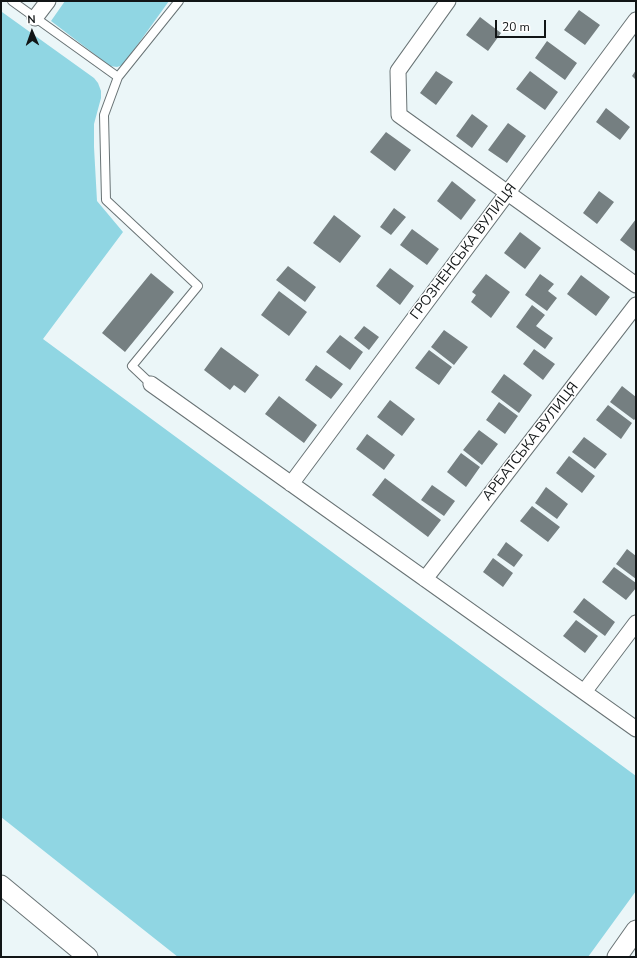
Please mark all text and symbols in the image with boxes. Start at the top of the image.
north arrow [12,12,52,52]
text: N [27,12,36,27]
scale bar [497,12,548,38]
text: 20 m [502,19,530,35]
street label: ГРОЗНЕНСЬКА ВУЛИЦЯ [407,181,521,323]
street label: АРБАТСЬКА ВУЛИЦЯ [480,379,582,505]

